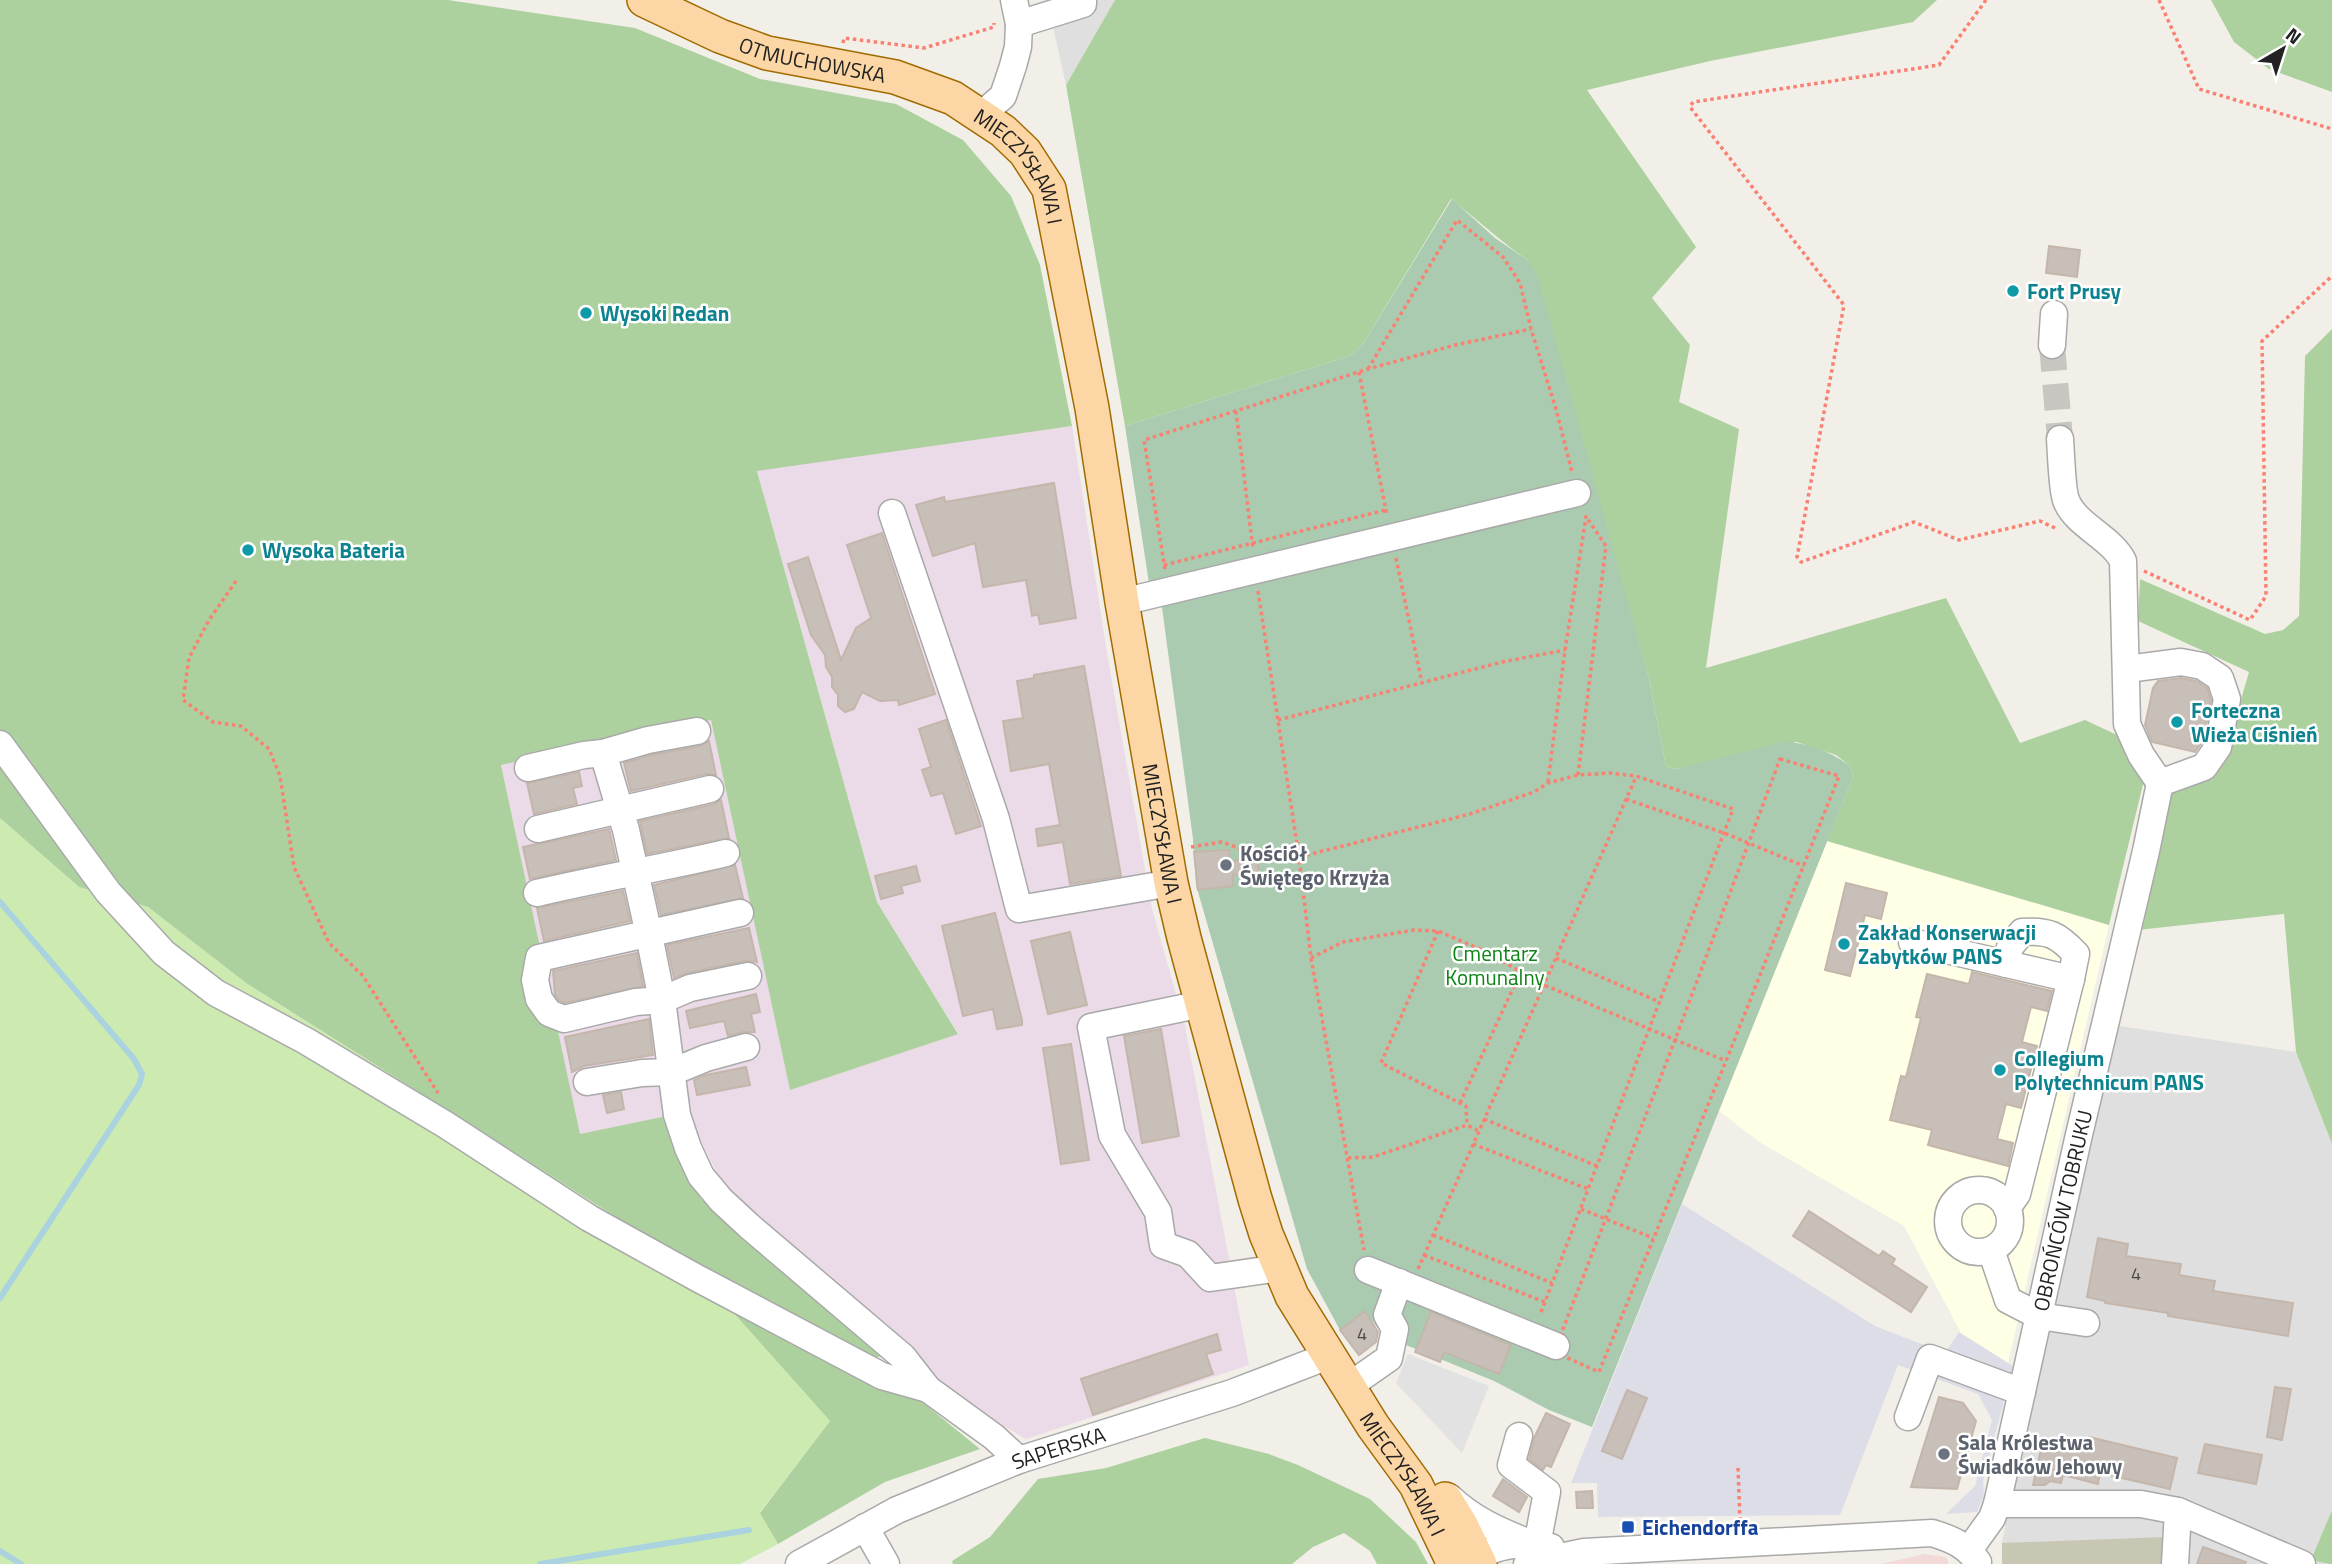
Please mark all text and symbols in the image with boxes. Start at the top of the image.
north arrow [2248,14,2318,84]
text: N [2280,20,2308,51]
street label: OTMUCHOWSKA [734,28,889,91]
street label: MIECZYSŁAWA I [968,100,1072,227]
place label: Fort Prusy [2027,275,2122,307]
marker: Fort Prusy [2005,283,2021,299]
place label: Wysoki Redan [600,297,729,329]
marker: Wysoki Redan [578,305,594,321]
place label: Wysoka Bateria [262,534,405,566]
marker: Wysoka Bateria [240,542,256,558]
place label: Forteczna Wieża Ciśnień [2191,694,2318,750]
marker: Forteczna Wieża Ciśnień [2169,714,2185,730]
street label: MIECZYSŁAWA I [1134,761,1191,907]
place label: Kościół Świętego Krzyża [1240,837,1390,893]
marker: Kościół Świętego Krzyża [1218,857,1234,873]
place label: Zakład Konserwacji Zabytków PANS [1858,916,2036,972]
marker: Zakład Konserwacji Zabytków PANS [1836,936,1852,952]
park label: Cmentarz Komunalny [1445,937,1545,993]
place label: Collegium Polytechnicum PANS [2014,1042,2204,1098]
marker: Collegium Polytechnicum PANS [1992,1062,2008,1078]
street label: OBROŃCÓW TOBRUKU [2024,1107,2100,1314]
house number: 4 [2131,1260,2141,1287]
house number: 4 [1357,1320,1367,1347]
street label: MIECZYSŁAWA I [1352,1405,1454,1541]
street label: SAPERSKA [1006,1418,1110,1477]
place label: Sala Królestwa Świadków Jehowy [1958,1426,2123,1482]
marker: Sala Królestwa Świadków Jehowy [1936,1446,1952,1462]
place label: Eichendorffa [1642,1511,1759,1543]
marker: Eichendorffa [1620,1519,1636,1535]

